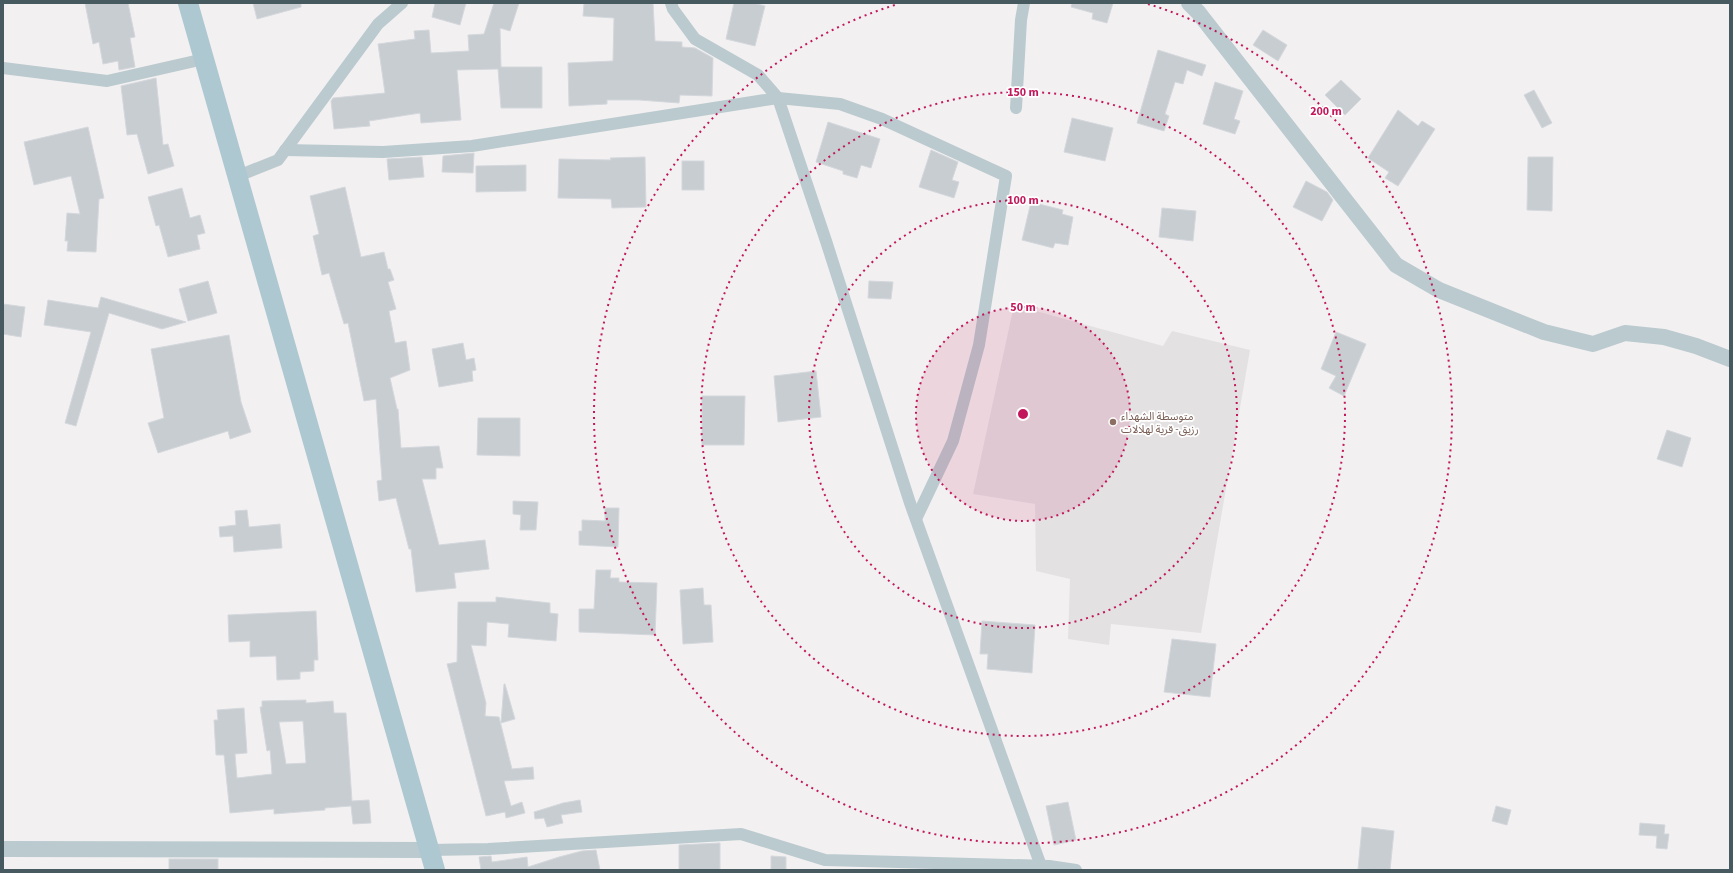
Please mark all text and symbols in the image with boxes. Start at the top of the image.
text: 150 m [1007,84,1039,101]
text: 200 m [1310,103,1342,120]
text: 100 m [1007,192,1039,209]
text: 50 m [1010,299,1036,316]
centre of rings [1016,407,1030,421]
place label: متوسطة الشهداء رزيق- قرية لهلالات [1121,409,1199,437]
marker: متوسطة الشهداء رزيق- قرية لهلالات [1108,417,1118,427]

